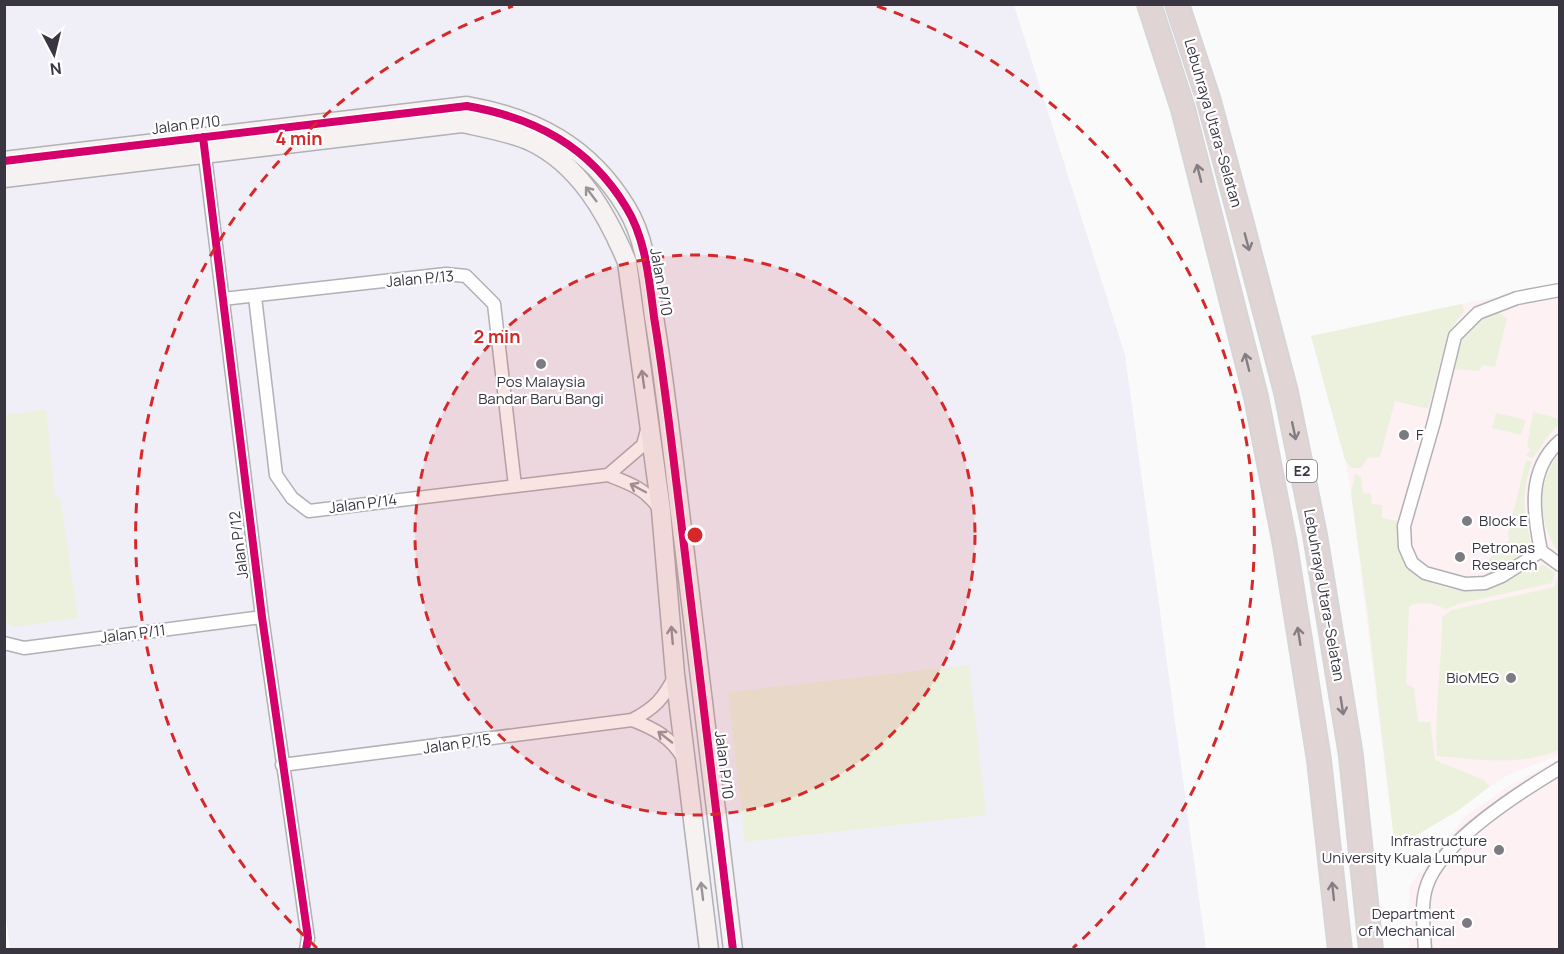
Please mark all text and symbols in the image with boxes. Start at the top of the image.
north arrow [24,24,84,84]
street label: Lebuhraya Utara–Selatan [1179,36,1248,210]
text: N [49,57,63,81]
street label: Jalan P/10 [150,110,221,139]
text: 4 min [275,126,323,150]
one-way arrow [1193,164,1204,183]
one-way arrow [585,187,597,203]
one-way arrow [1241,232,1253,251]
street label: Jalan P/10 [645,246,678,318]
street label: Jalan P/13 [385,265,455,292]
text: 2 min [474,324,520,348]
one-way arrow [1241,353,1253,372]
marker: Pos Malaysia Bandar Baru Bangi [534,357,548,371]
one-way arrow [637,370,648,389]
place label: Pos Malaysia Bandar Baru Bangi [478,371,604,409]
one-way arrow [1289,421,1300,440]
place label: F [1416,424,1424,445]
marker: F [1397,428,1411,442]
road number: E2 [1287,460,1317,482]
one-way arrow [630,482,647,494]
street label: Jalan P/14 [328,489,398,518]
street label: Lebuhraya Utara–Selatan [1299,507,1350,683]
street label: Jalan P/12 [224,510,253,580]
place label: Block E [1479,510,1528,531]
marker: Block E [1460,514,1474,528]
centre of rings [685,525,705,545]
place label: Petronas Research [1472,537,1538,575]
marker: Petronas Research [1453,550,1467,564]
street label: Jalan P/11 [99,619,167,648]
one-way arrow [666,626,677,646]
one-way arrow [1293,626,1304,646]
place label: BioMEG [1446,667,1499,688]
marker: BioMEG [1504,671,1518,685]
one-way arrow [1337,695,1348,715]
street label: Jalan P/15 [422,728,492,759]
street label: Jalan P/10 [710,729,739,800]
one-way arrow [657,731,673,744]
place label: Infrastructure University Kuala Lumpur [1322,830,1488,868]
marker: Infrastructure University Kuala Lumpur [1492,843,1506,857]
one-way arrow [696,882,707,902]
one-way arrow [1328,882,1339,902]
place label: Department of Mechanical [1358,903,1455,941]
marker: Department of Mechanical [1460,916,1474,930]

